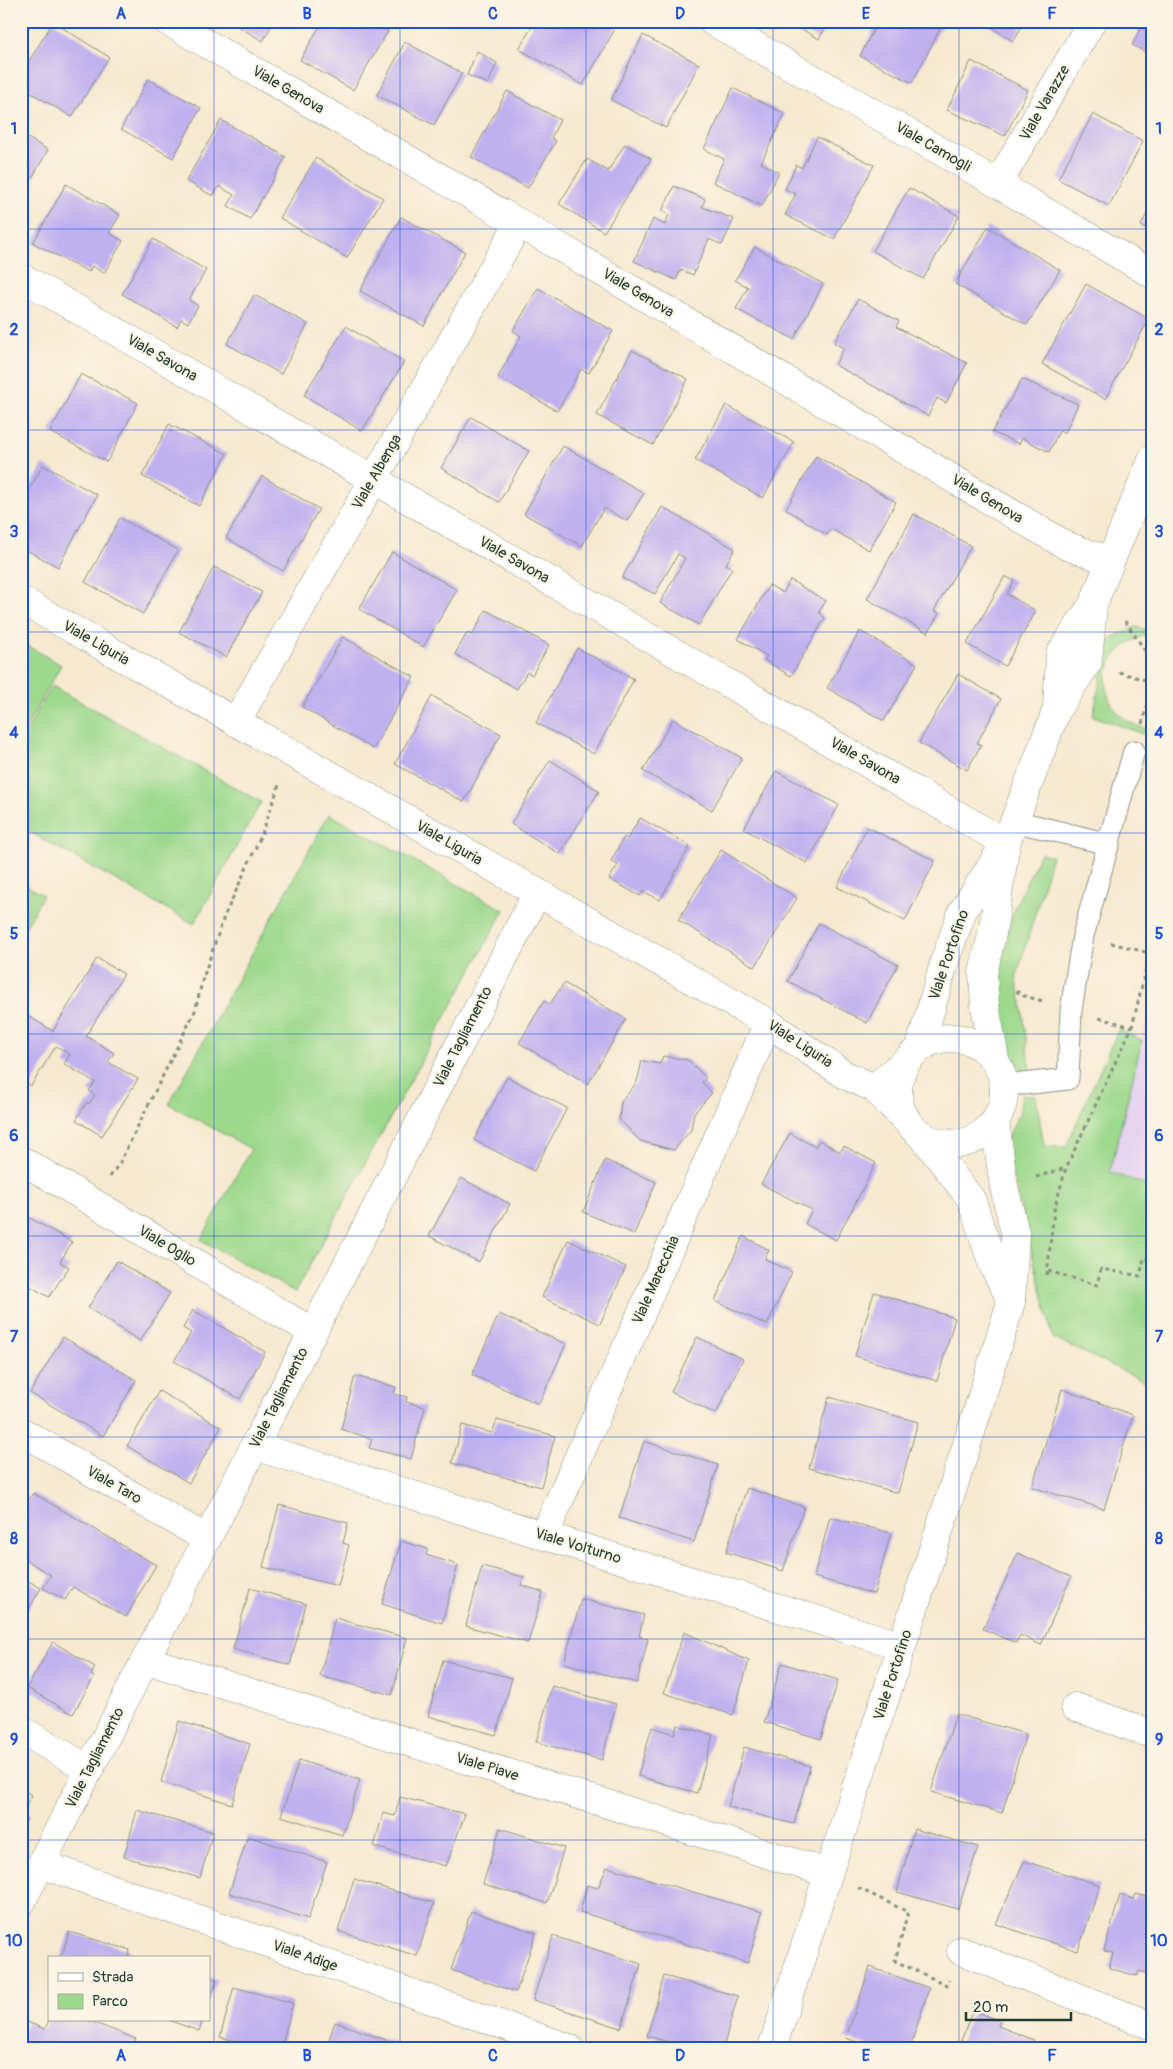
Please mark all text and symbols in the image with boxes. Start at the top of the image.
text: A [116,4,127,24]
text: B [302,4,312,24]
text: C [488,4,498,24]
text: D [675,4,685,24]
text: E [862,4,871,24]
text: F [1047,4,1057,24]
street label: Viale Varazze [1016,61,1075,144]
street label: Viale Genova [248,62,328,118]
street label: Viale Camogli [892,118,975,176]
text: 1 [11,119,17,139]
text: 1 [1156,119,1162,139]
street label: Viale Genova [599,264,677,322]
text: 2 [10,320,19,340]
text: 2 [1155,320,1164,340]
street label: Viale Savona [123,330,201,386]
street label: Viale Albenga [348,431,406,513]
street label: Viale Genova [948,470,1026,528]
text: 3 [10,522,19,542]
text: 3 [1155,522,1164,542]
street label: Viale Savona [475,532,553,588]
street label: Viale Liguria [59,616,133,670]
text: 4 [9,723,19,743]
text: 4 [1154,723,1164,743]
street label: Viale Savona [826,733,904,789]
street label: Viale Liguria [412,816,486,870]
street label: Viale Portofino [925,907,973,1003]
text: 5 [10,924,19,944]
text: 5 [1155,924,1164,944]
street label: Viale Tagliamento [429,983,497,1091]
street label: Viale Liguria [764,1016,836,1072]
text: 6 [9,1126,19,1146]
text: 6 [1154,1126,1164,1146]
street label: Viale Oglio [135,1221,199,1271]
street label: Viale Marecchia [628,1233,684,1327]
text: 7 [10,1327,19,1347]
text: 7 [1155,1327,1164,1347]
street label: Viale Tagliamento [245,1344,313,1452]
street label: Viale Taro [83,1462,145,1508]
street label: Viale Volturno [533,1524,623,1568]
text: 8 [10,1529,18,1549]
text: 8 [1155,1529,1163,1549]
street label: Viale Portofino [869,1627,917,1723]
street label: Viale Tagliamento [61,1704,129,1812]
text: 9 [10,1730,18,1750]
text: 9 [1155,1730,1163,1750]
street label: Viale Piave [453,1748,521,1786]
text: 10 [5,1931,23,1951]
text: 10 [1150,1931,1168,1951]
street label: Viale Adige [270,1936,341,1976]
legend [48,1956,210,2022]
text: Strada [92,1968,133,1987]
scale bar [966,1989,1070,2021]
text: Parco [92,1992,128,2011]
text: 20 m [973,1998,1008,2017]
text: A [116,2046,127,2066]
text: B [302,2046,312,2066]
text: C [488,2046,498,2066]
text: D [675,2046,685,2066]
text: E [862,2046,871,2066]
text: F [1047,2046,1057,2066]

